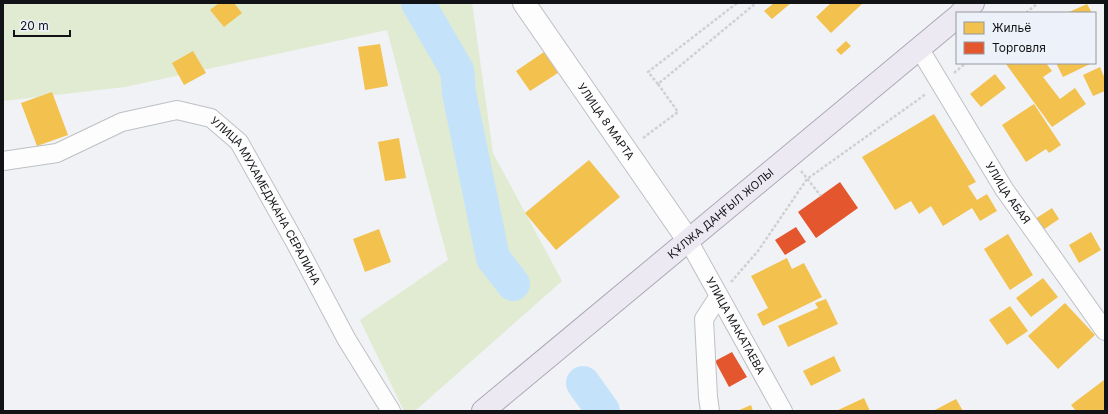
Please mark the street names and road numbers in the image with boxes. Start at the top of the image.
street label: УЛИЦА 8 МАРТА [574,80,638,163]
street label: УЛИЦА МУХАМЕДЖАНА СЕРАЛИНА [208,114,324,288]
street label: УЛИЦА АБАЯ [982,159,1034,227]
street label: ҚҰЛЖА ДАҢҒЫЛ ЖОЛЫ [665,165,776,262]
street label: УЛИЦА МАКАТАЕВА [703,275,768,377]

